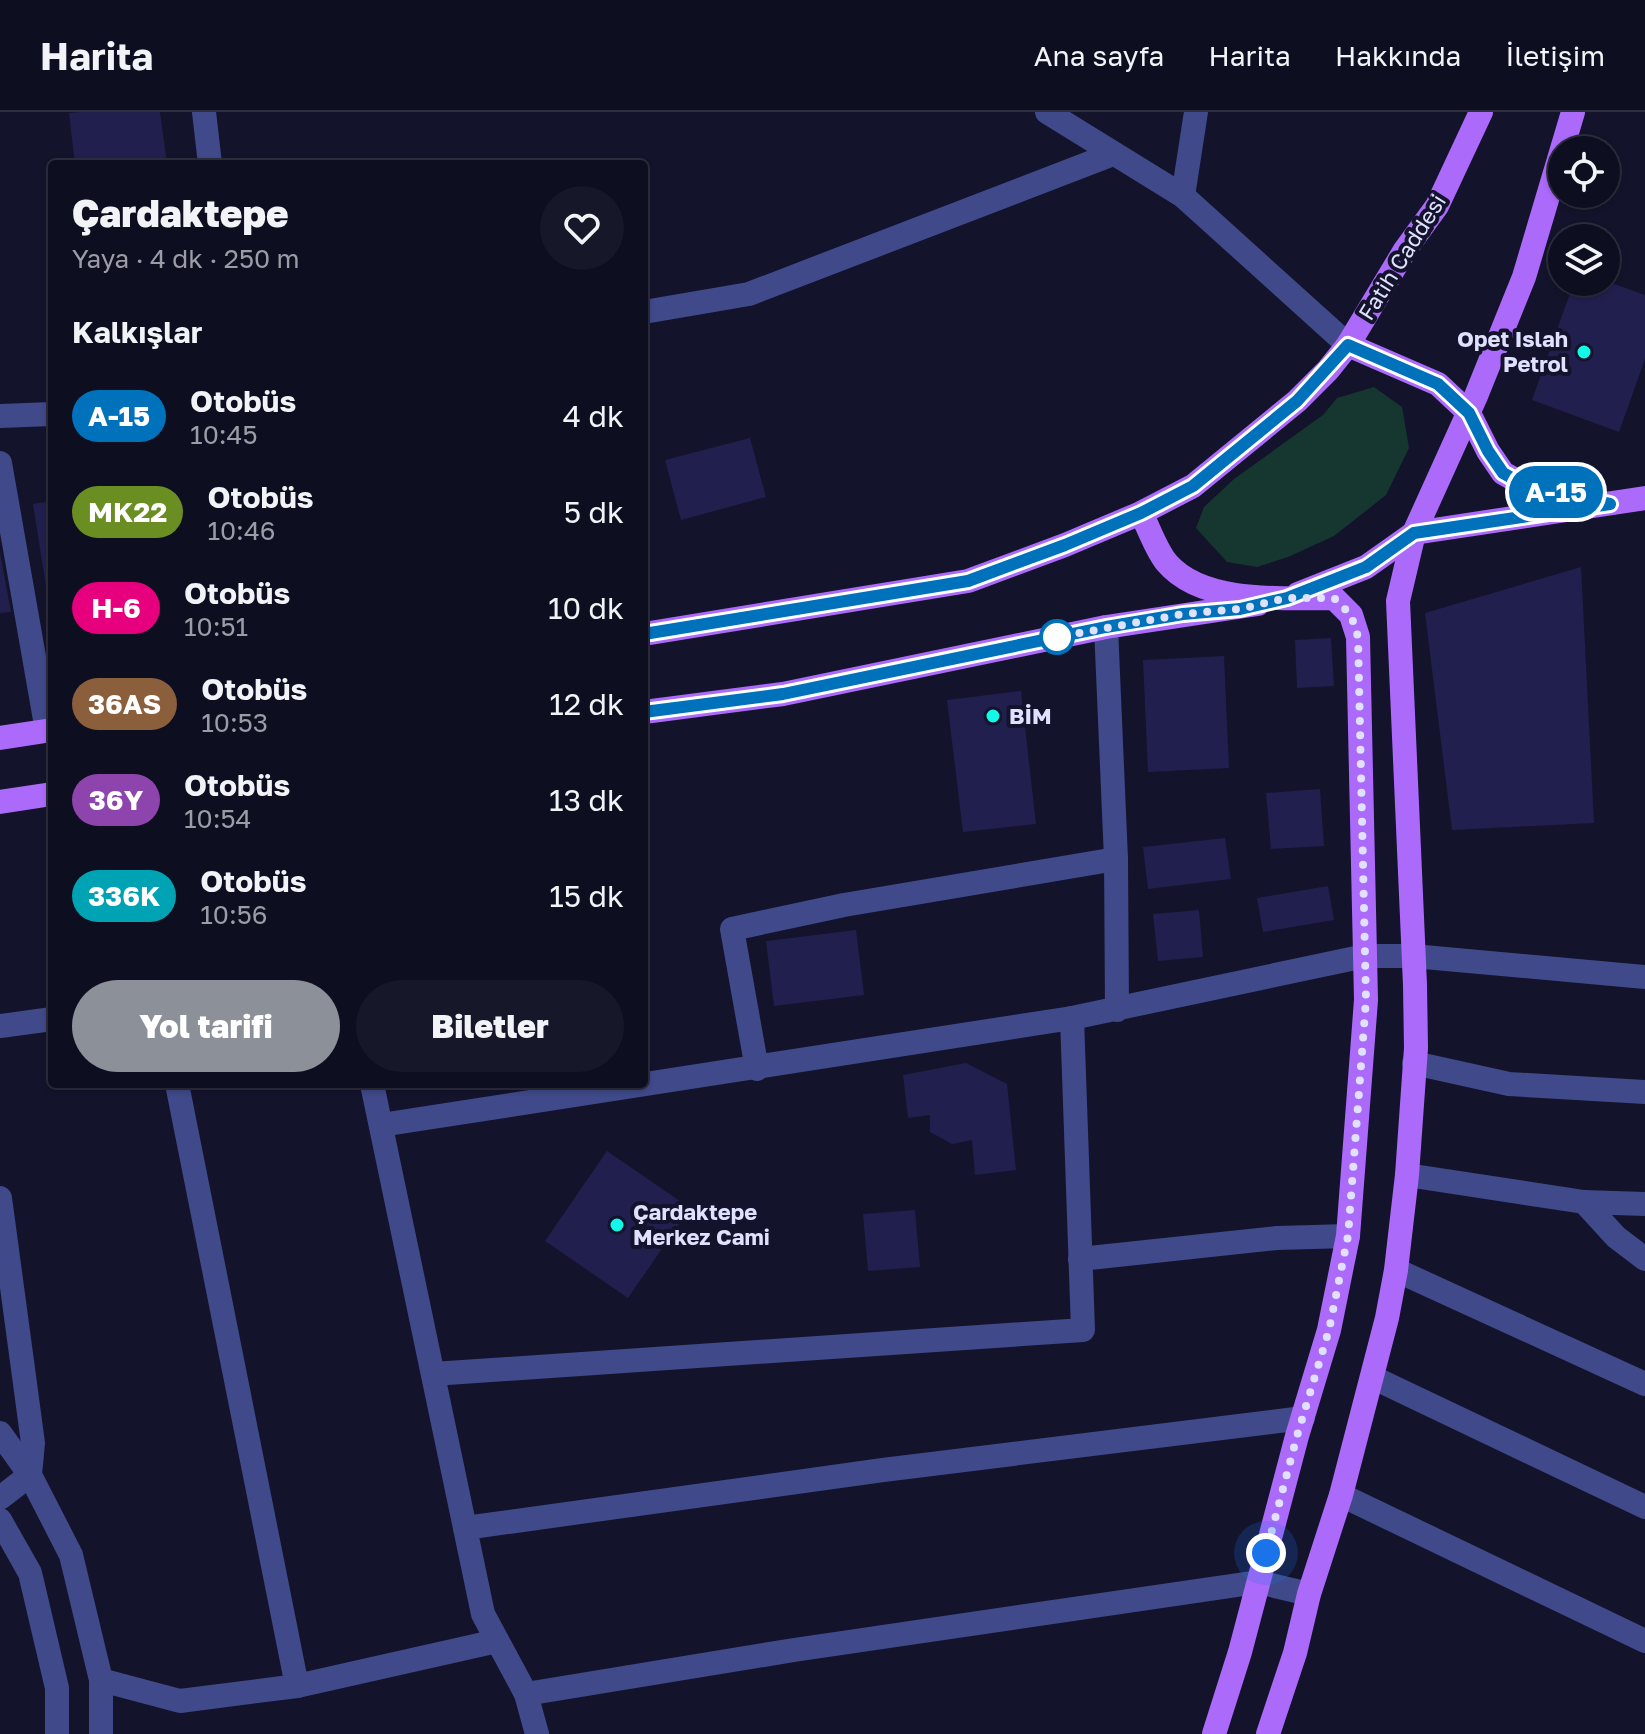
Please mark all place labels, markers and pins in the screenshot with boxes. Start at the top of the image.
place label: Opet Islah Petrol [1457,325,1568,377]
marker: Opet Islah Petrol [1575,343,1593,361]
unlabelled marker [1040,620,1074,654]
place label: BİM [1009,702,1052,729]
marker: BİM [984,707,1002,725]
place label: Çardaktepe Merkez Cami [633,1198,770,1250]
marker: Çardaktepe Merkez Cami [608,1216,626,1234]

